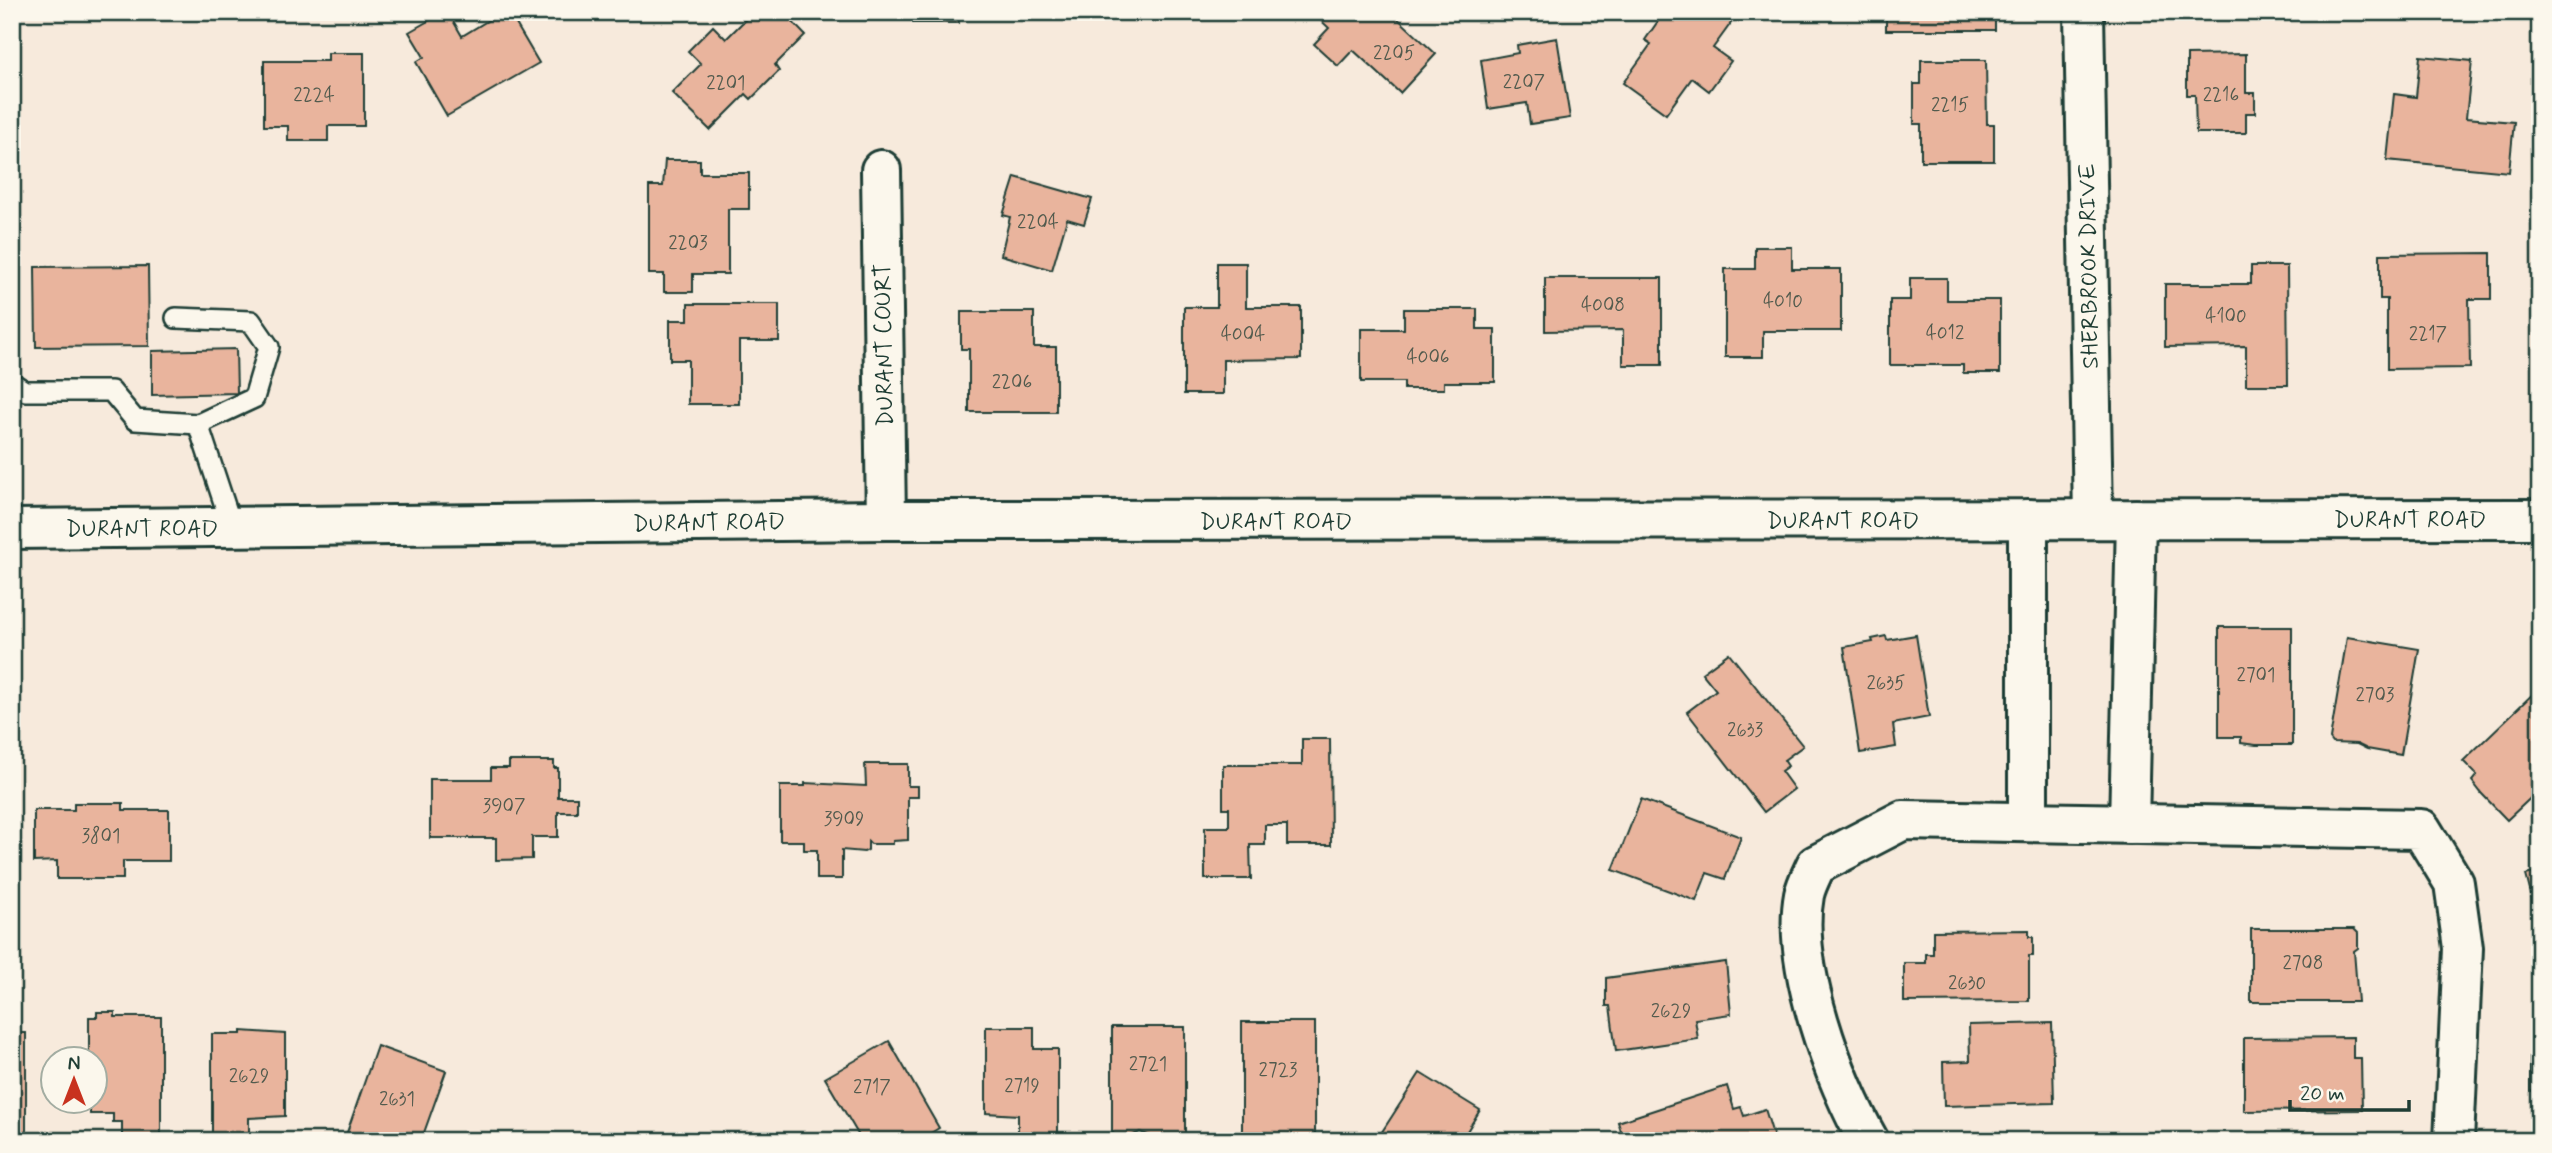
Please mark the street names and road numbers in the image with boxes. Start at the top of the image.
street label: SHERBROOK DRIVE [2073,163,2107,369]
street label: DURANT COURT [869,263,901,427]
street label: DURANT ROAD [2334,506,2486,536]
street label: DURANT ROAD [1767,507,1919,537]
street label: DURANT ROAD [633,508,785,540]
street label: DURANT ROAD [1200,508,1352,538]
street label: DURANT ROAD [66,515,218,545]

